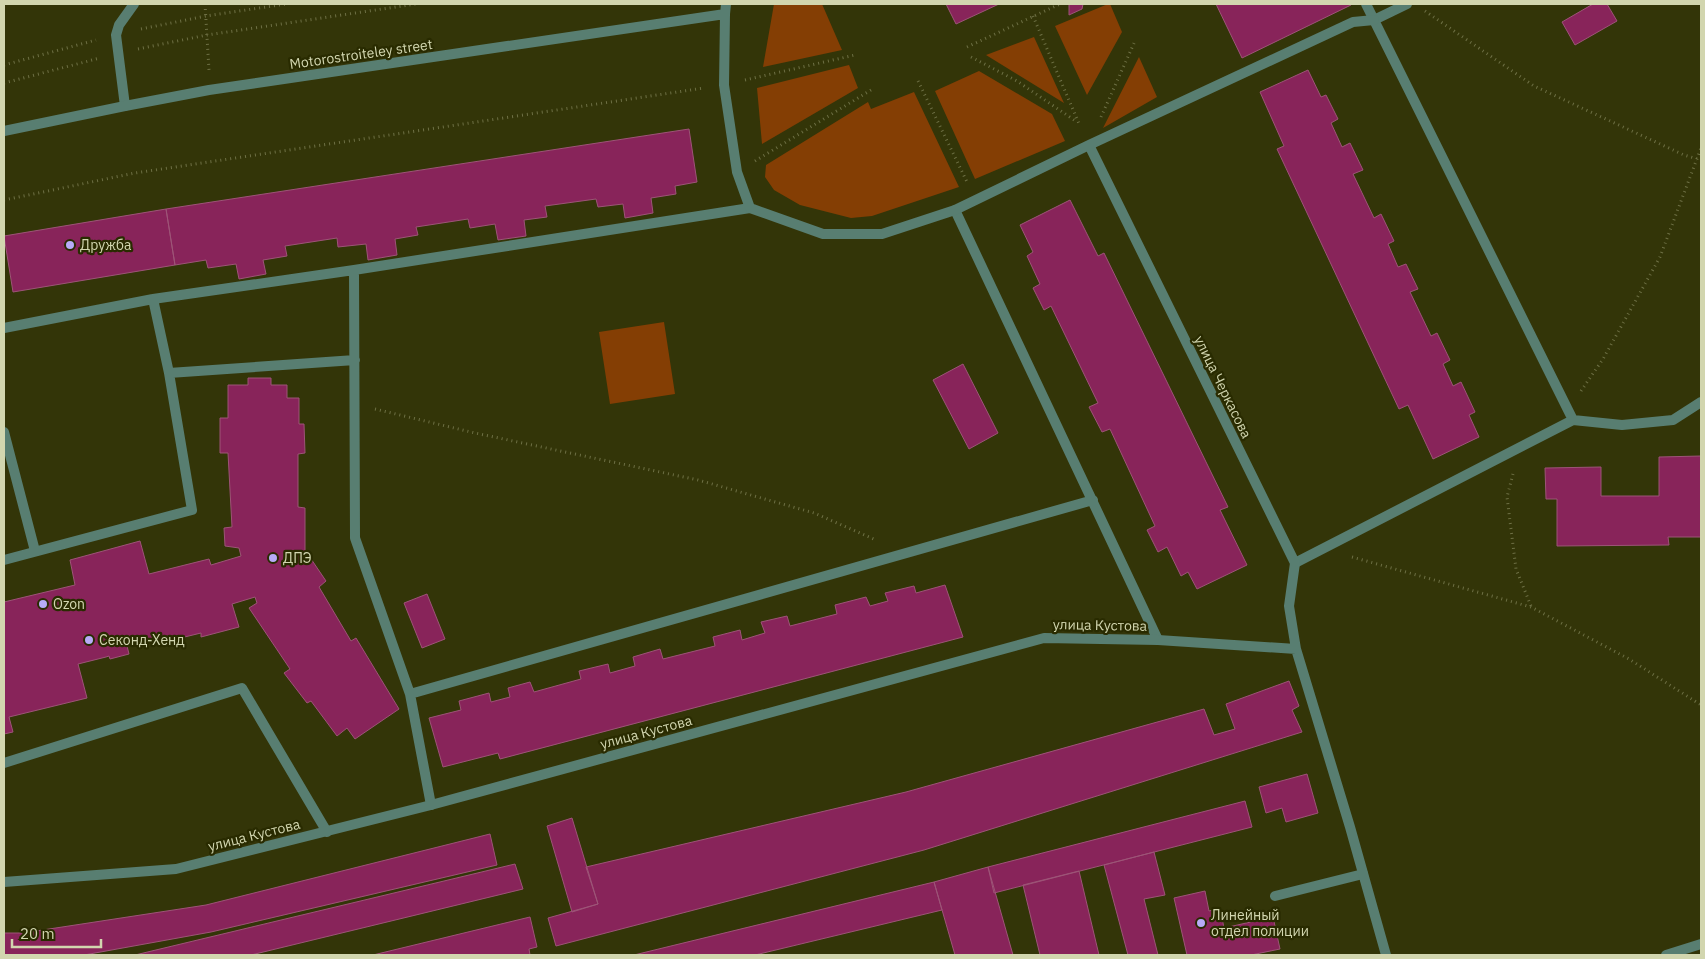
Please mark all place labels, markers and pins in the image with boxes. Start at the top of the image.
place label: Дружба [80,236,132,254]
marker: Дружба [64,239,76,251]
place label: ДПЭ [283,549,312,567]
marker: ДПЭ [267,552,279,564]
place label: Ozon [53,595,85,613]
marker: Ozon [37,598,49,610]
place label: Секонд-Хенд [99,631,185,649]
marker: Секонд-Хенд [83,634,95,646]
place label: Линейный отдел полиции [1211,906,1309,940]
marker: Линейный отдел полиции [1195,917,1207,929]

